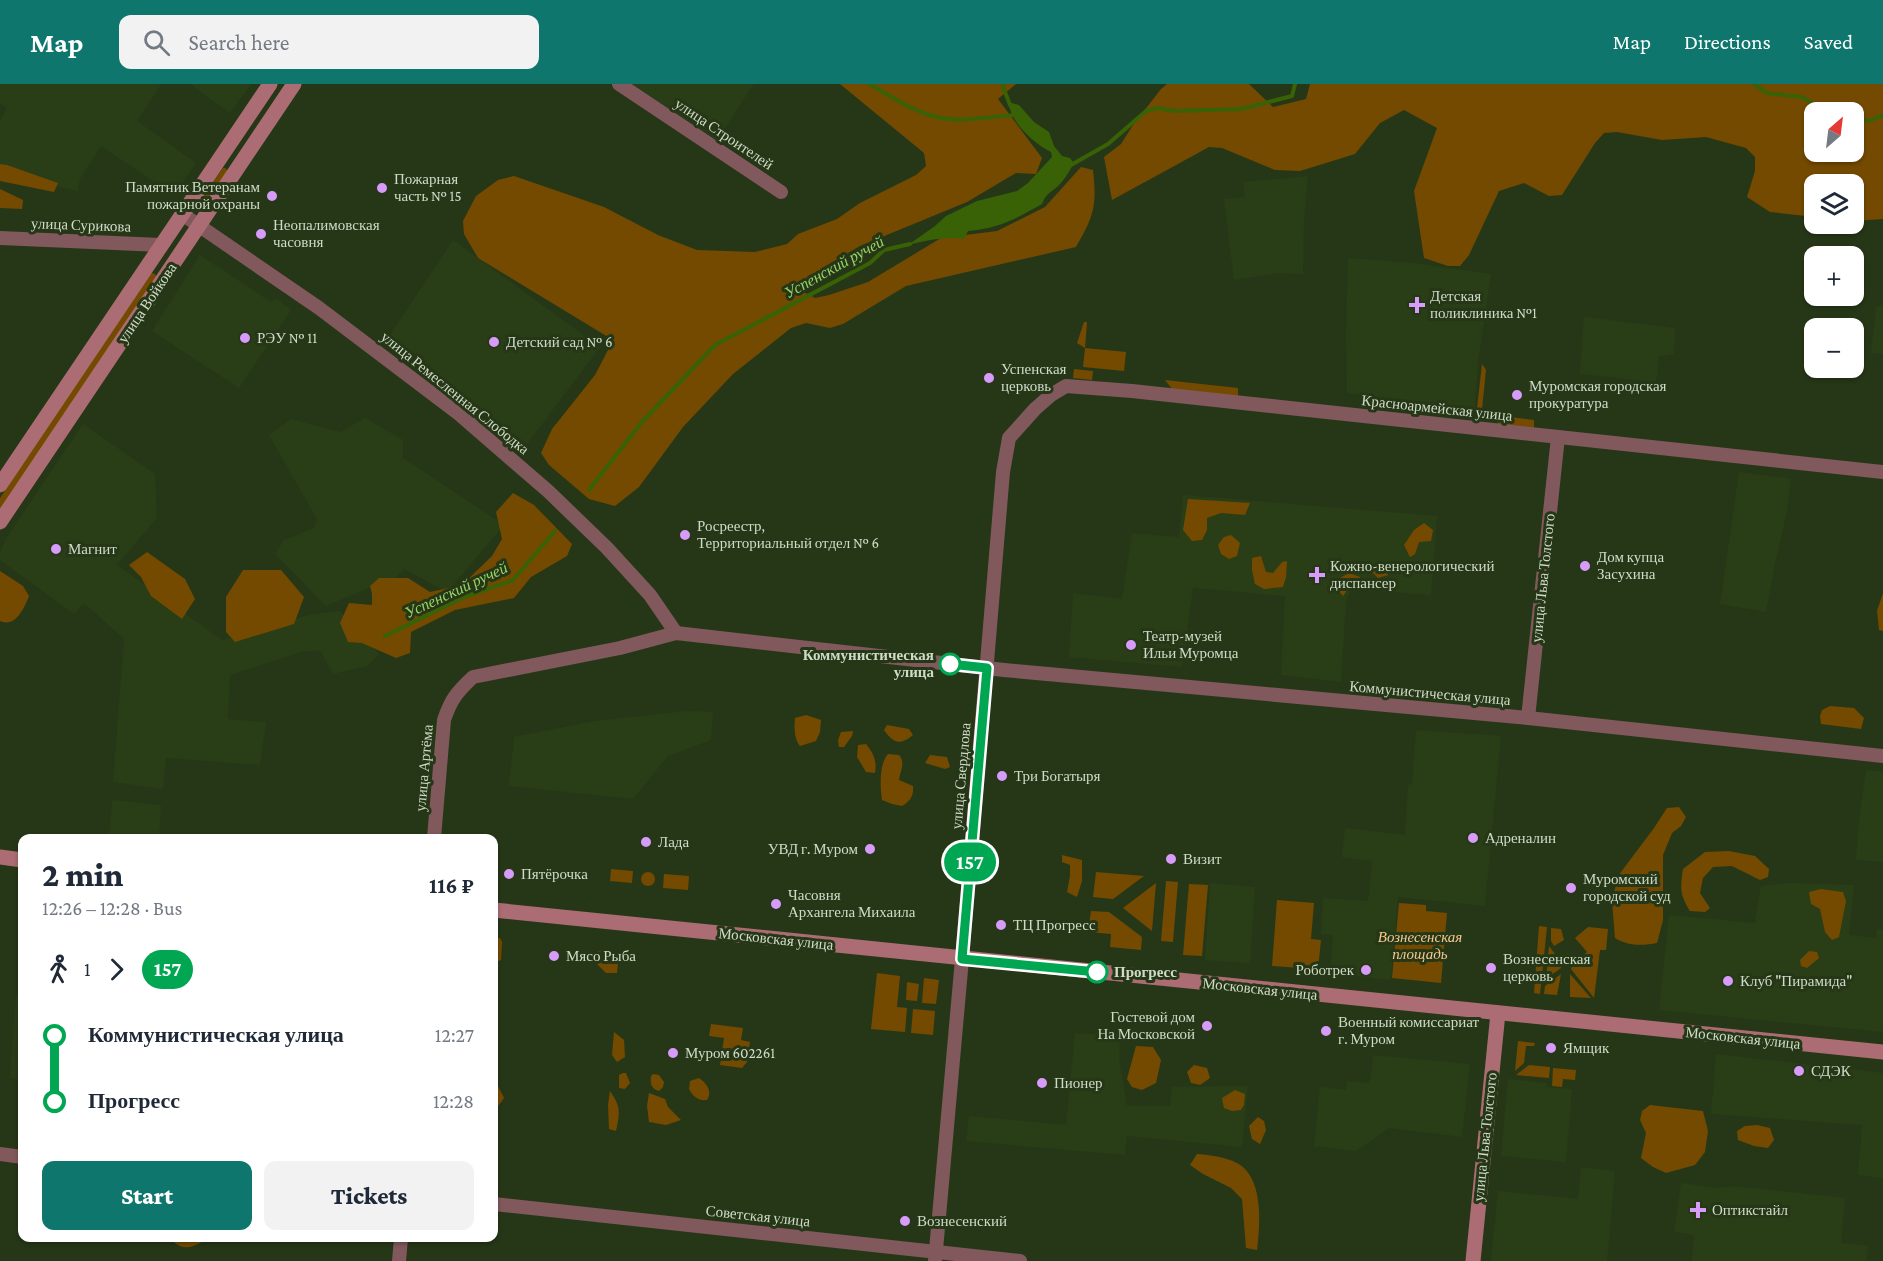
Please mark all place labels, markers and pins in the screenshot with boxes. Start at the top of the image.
place label: Пожарная часть № 15 [394,171,462,204]
place label: Памятник Ветеранам пожарной охраны [125,179,260,212]
marker: Пожарная часть № 15 [375,181,389,195]
marker: Памятник Ветеранам пожарной охраны [265,189,279,203]
place label: Неопалимовская часовня [273,217,380,250]
marker: Неопалимовская часовня [254,227,268,241]
place label: Детская поликлиника №1 [1430,288,1537,321]
marker: Детская поликлиника №1 [1408,296,1426,314]
place label: РЭУ № 11 [257,330,317,346]
marker: РЭУ № 11 [238,331,252,345]
place label: Детский сад № 6 [506,334,613,350]
marker: Детский сад № 6 [487,335,501,349]
place label: Успенская церковь [1001,361,1067,394]
marker: Успенская церковь [982,371,996,385]
place label: Муромская городская прокуратура [1529,378,1667,411]
marker: Муромская городская прокуратура [1510,388,1524,402]
place label: Росреестр, Территориальный отдел № 6 [697,518,879,551]
marker: Росреестр, Территориальный отдел № 6 [678,528,692,542]
place label: Магнит [68,541,117,557]
marker: Магнит [49,542,63,556]
place label: Дом купца Засухина [1597,549,1664,582]
place label: Кожно-венерологический диспансер [1330,558,1495,591]
marker: Дом купца Засухина [1578,559,1592,573]
marker: Кожно-венерологический диспансер [1308,566,1326,584]
place label: Театр-музей Ильи Муромца [1143,628,1239,661]
marker: Театр-музей Ильи Муромца [1124,638,1138,652]
place label: Коммунистическая улица [803,647,934,680]
marker: Коммунистическая улица [939,653,961,675]
place label: Три Богатыря [1014,768,1101,784]
marker: Три Богатыря [995,769,1009,783]
place label: Адреналин [1485,830,1556,846]
marker: Адреналин [1466,831,1480,845]
place label: Лада [658,834,689,850]
marker: Лада [639,835,653,849]
place label: УВД г. Муром [768,841,858,857]
marker: УВД г. Муром [863,842,877,856]
place label: Визит [1183,851,1222,867]
marker: Визит [1164,852,1178,866]
place label: Пятёрочка [521,866,588,882]
marker: Пятёрочка [502,867,516,881]
place label: Муромский городской суд [1583,871,1671,904]
marker: Муромский городской суд [1564,881,1578,895]
place label: Часовня Архангела Михаила [788,887,916,920]
marker: Часовня Архангела Михаила [769,897,783,911]
place label: ТЦ Прогресс [1013,917,1096,933]
marker: ТЦ Прогресс [994,918,1008,932]
place label: Мясо Рыба [566,948,636,964]
marker: Мясо Рыба [547,949,561,963]
place label: Вознесенская церковь [1503,951,1590,984]
marker: Прогресс [1086,961,1108,983]
marker: Вознесенская церковь [1484,961,1498,975]
place label: Роботрек [1295,962,1355,978]
marker: Роботрек [1359,963,1373,977]
place label: Прогресс [1114,964,1177,980]
place label: Клуб "Пирамида" [1740,973,1852,989]
marker: Клуб "Пирамида" [1721,974,1735,988]
place label: Гостевой дом На Московской [1097,1009,1195,1042]
place label: Военный комиссариат г. Муром [1338,1014,1480,1047]
marker: Гостевой дом На Московской [1200,1019,1214,1033]
marker: Военный комиссариат г. Муром [1319,1024,1333,1038]
place label: Ямщик [1563,1040,1610,1056]
marker: Ямщик [1544,1041,1558,1055]
place label: Муром 602261 [685,1045,775,1061]
marker: Муром 602261 [666,1046,680,1060]
place label: СДЭК [1811,1063,1852,1079]
marker: СДЭК [1792,1064,1806,1078]
place label: Пионер [1054,1075,1103,1091]
marker: Пионер [1035,1076,1049,1090]
marker: Оптикстайл [1689,1201,1707,1219]
place label: Оптикстайл [1712,1202,1788,1218]
place label: Вознесенский [917,1213,1007,1229]
marker: Вознесенский [898,1214,912,1228]

